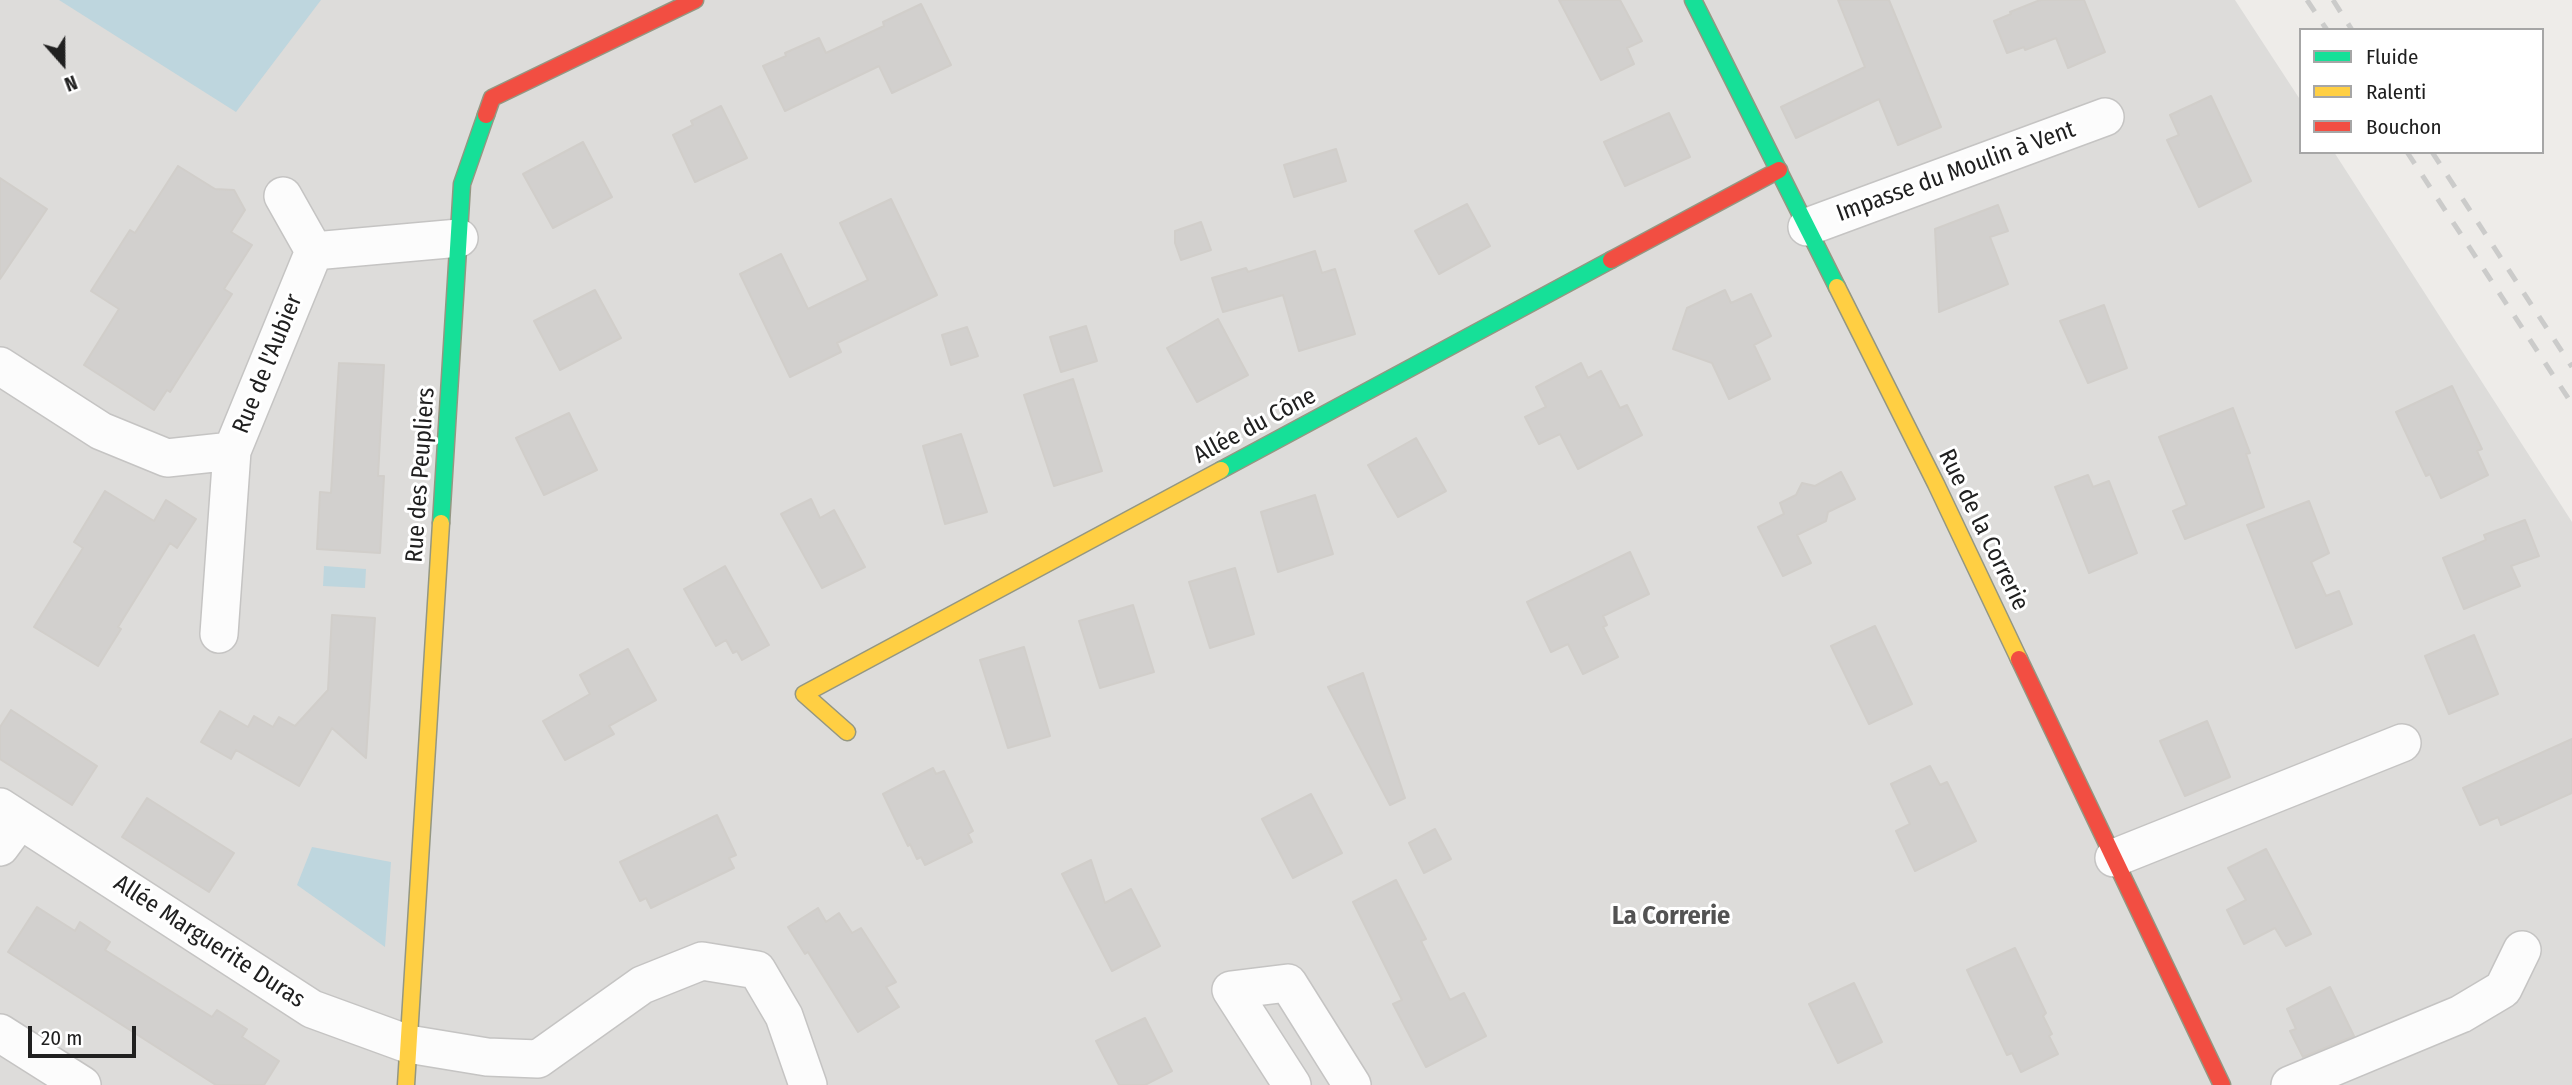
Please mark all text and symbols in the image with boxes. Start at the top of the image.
north arrow [28,28,98,98]
legend [2299,28,2544,154]
text: Fluide [2366,44,2418,70]
text: N [61,70,80,96]
text: Ralenti [2366,79,2426,105]
text: Bouchon [2366,114,2442,140]
street label: Impasse du Moulin à Vent [1833,115,2079,229]
street label: Rue de l'Aubier [227,290,309,438]
street label: Allée du Cône [1189,382,1321,470]
street label: Rue des Peupliers [401,387,441,563]
street label: Rue de la Correrie [1932,445,2034,615]
street label: Allée Marguerite Duras [108,869,310,1015]
district label: La Correrie [1612,901,1730,933]
scale bar [32,1012,140,1056]
text: 20 m [41,1025,82,1051]

